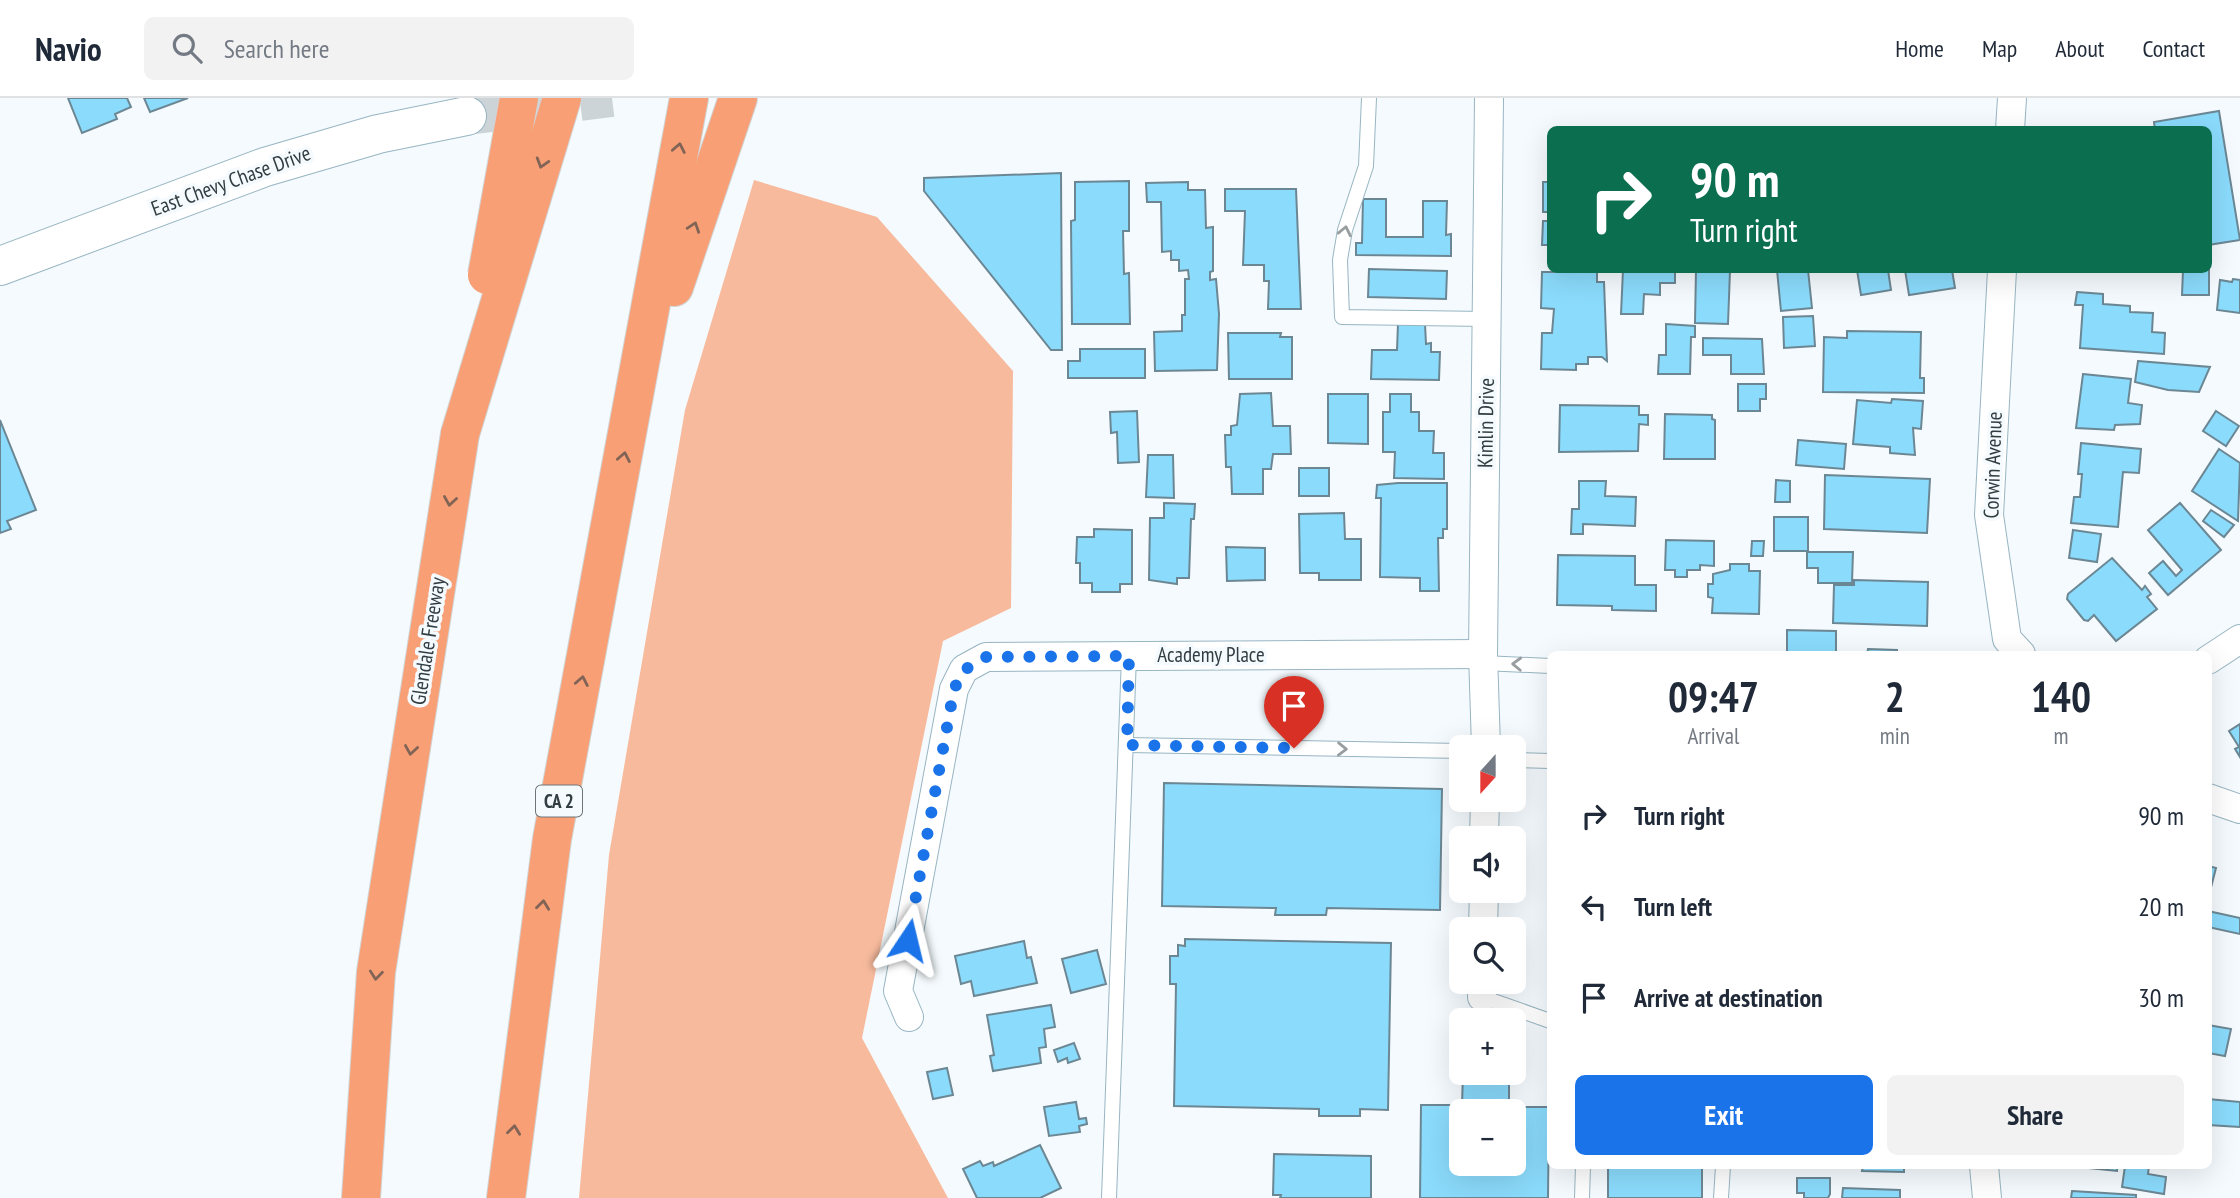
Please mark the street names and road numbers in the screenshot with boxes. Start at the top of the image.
street label: East Chevy Chase Drive [147,139,314,222]
street label: Kimlin Drive [1471,378,1500,468]
street label: Corwin Avenue [1977,411,2008,519]
street label: Glendale Freeway [404,575,451,707]
street label: Academy Place [1157,641,1265,668]
road number: CA 2 [536,786,582,816]

